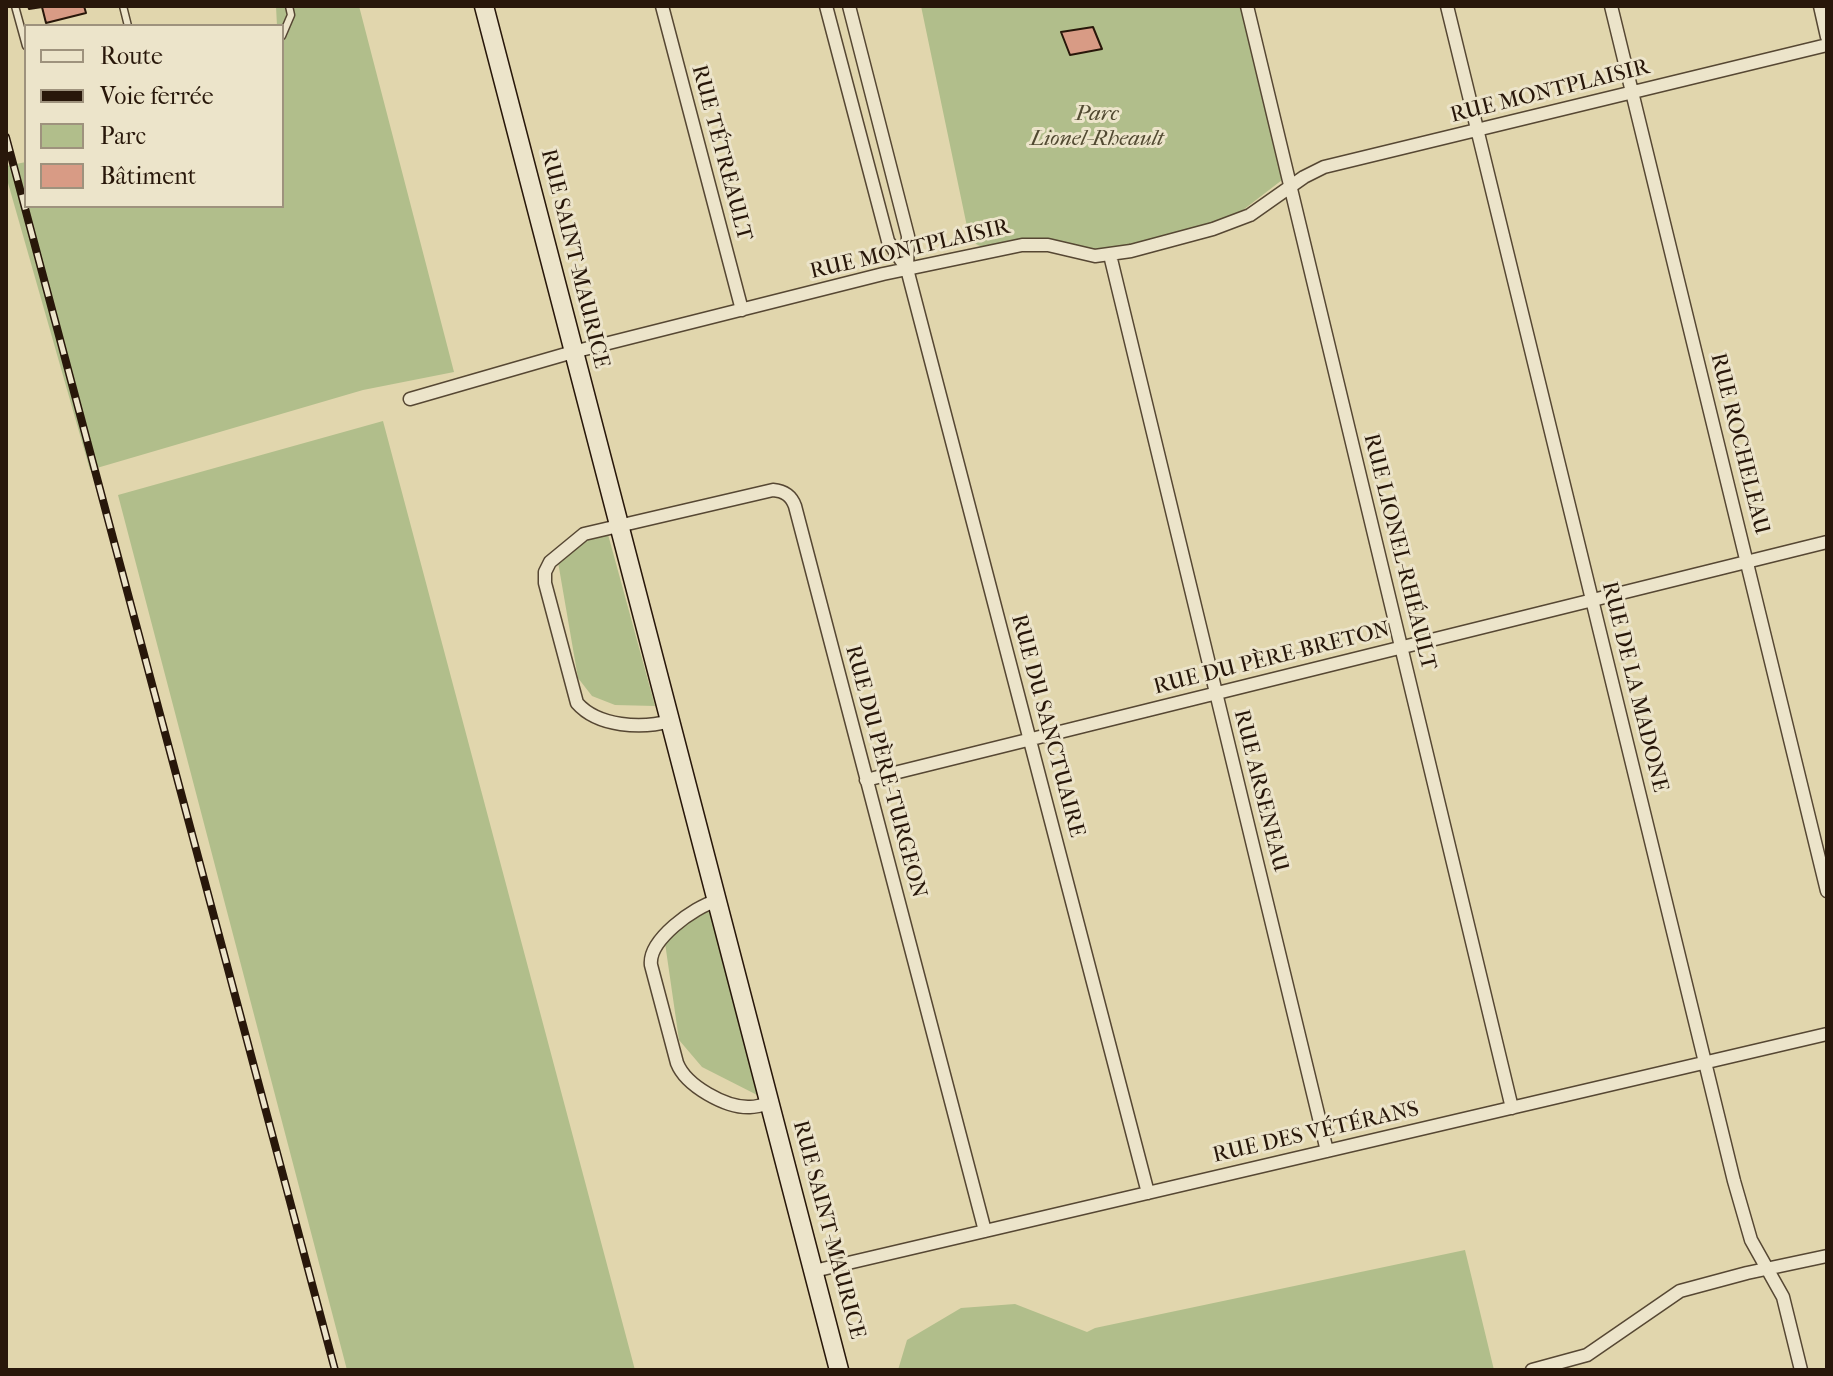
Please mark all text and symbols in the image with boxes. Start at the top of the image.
legend [24,24,284,208]
text: Route [100,42,163,70]
street label: RUE MONTPLAISIR [1448,54,1652,130]
street label: RUE TÉTREAULT [685,62,757,244]
text: Voie ferrée [100,82,214,110]
park label: Parc Lionel-Rheault [1030,102,1164,154]
text: Parc [100,122,146,150]
street label: RUE SAINT-MAURICE [534,146,614,372]
text: Bâtiment [100,162,196,190]
street label: RUE MONTPLAISIR [807,214,1013,286]
street label: RUE ROCHELEAU [1704,350,1774,538]
street label: RUE LIONEL-RHÉAULT [1357,431,1441,673]
street label: RUE DE LA MADONE [1595,579,1673,795]
street label: RUE DU SANCTUAIRE [1005,612,1089,840]
street label: RUE DU PÈRE-BRETON [1151,617,1393,701]
street label: RUE DU PÈRE-TURGEON [839,643,931,901]
street label: RUE ARSENEAU [1227,707,1293,875]
street label: RUE DES VÉTÉRANS [1210,1096,1422,1170]
street label: RUE SAINT-MAURICE [786,1118,870,1342]

